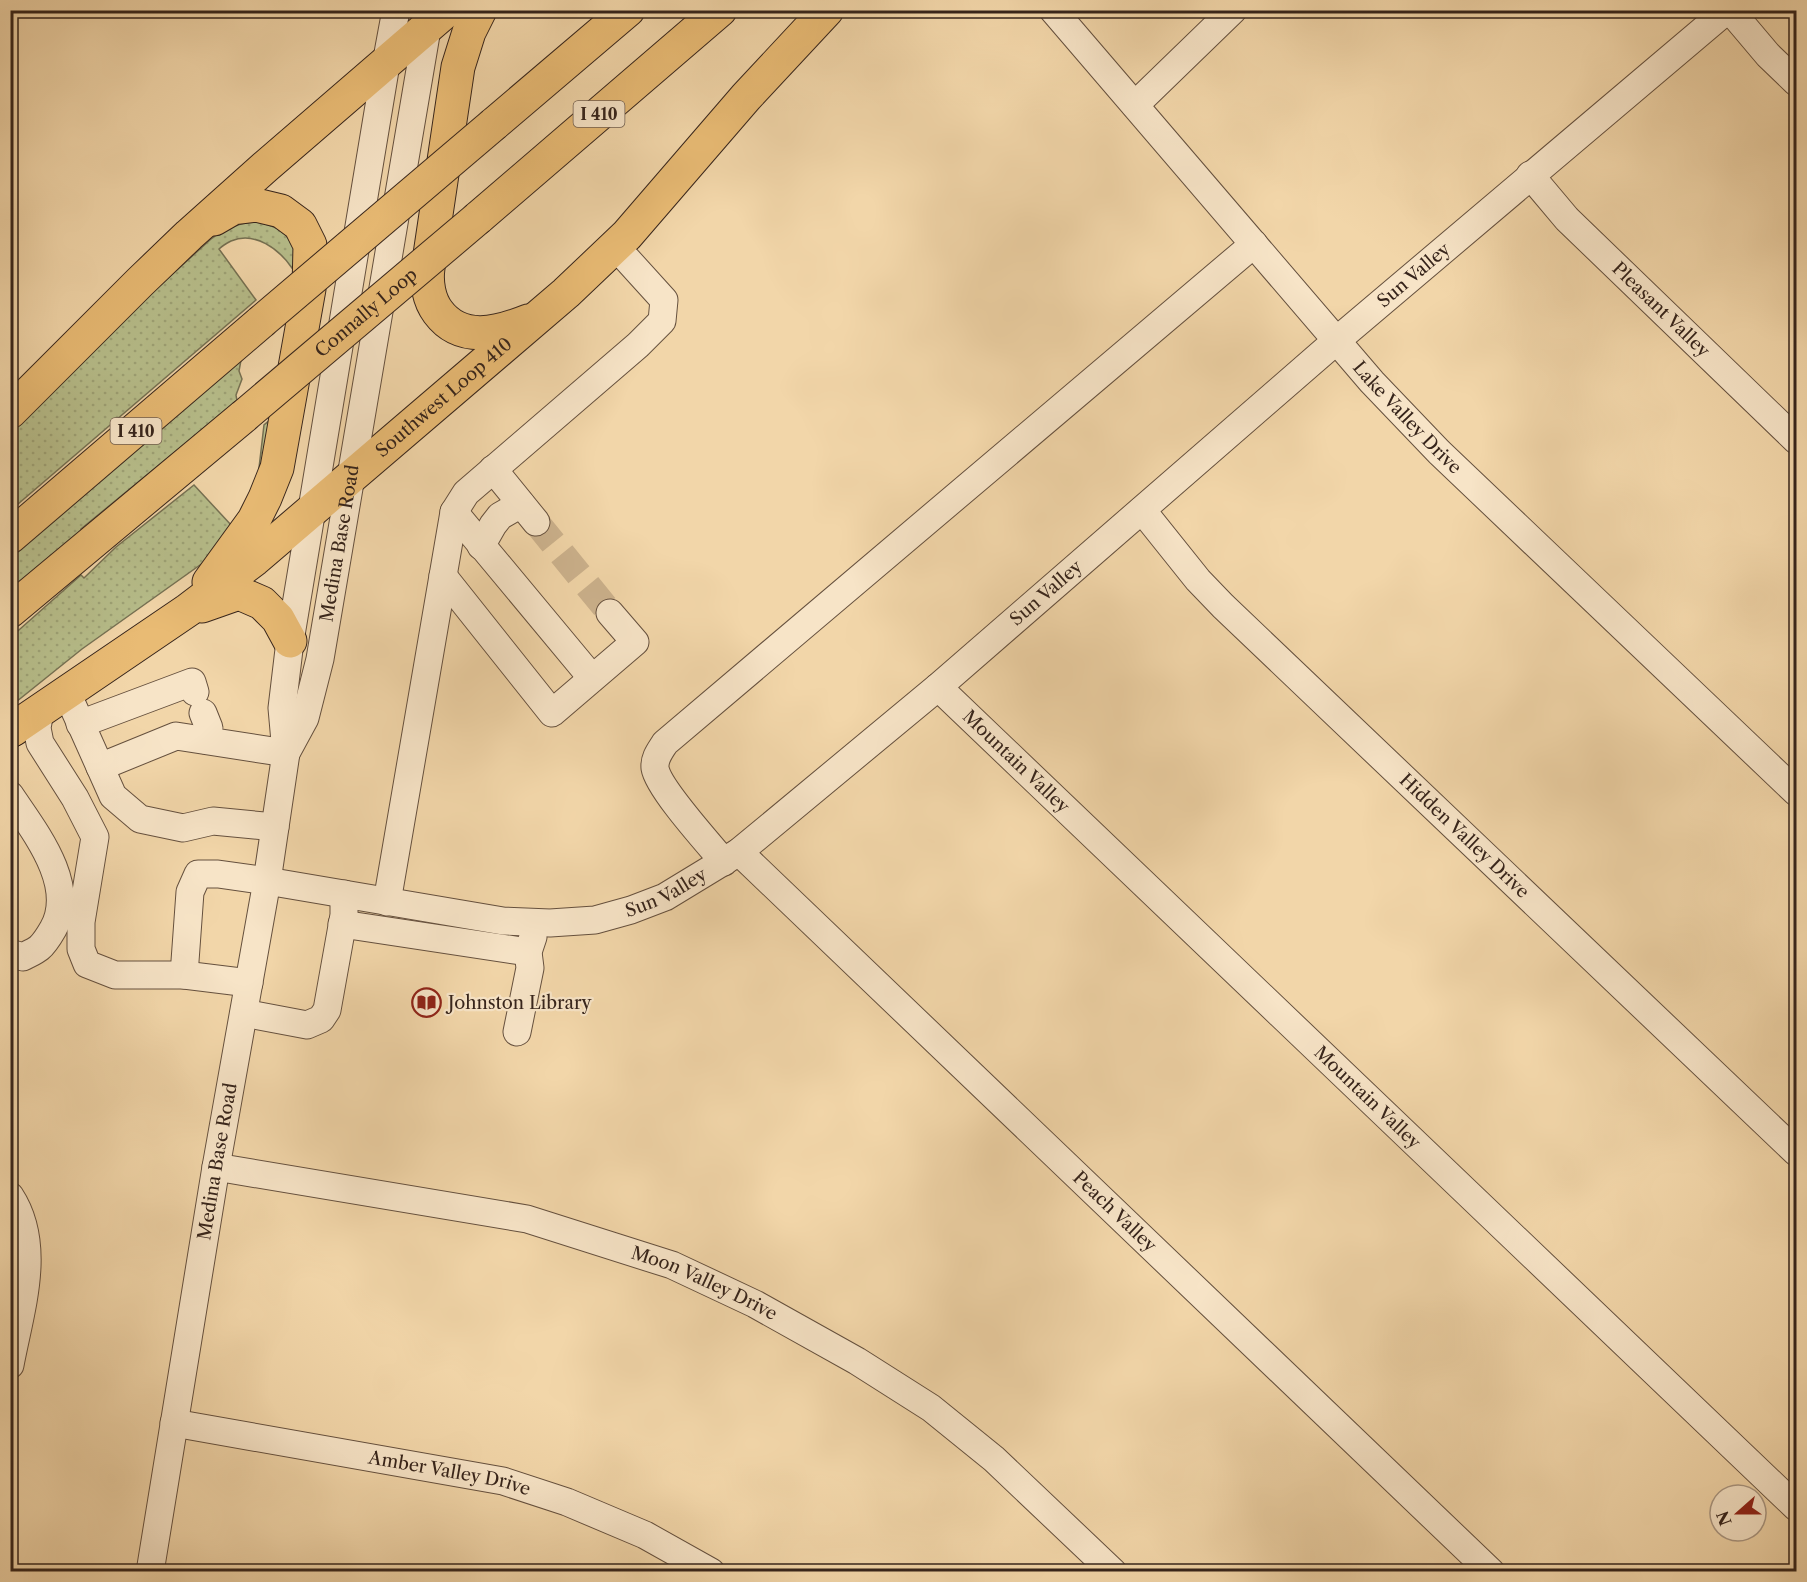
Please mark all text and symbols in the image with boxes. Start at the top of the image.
road number: I 410 [574,101,624,127]
street label: Sun Valley [1373,238,1455,312]
street label: Pleasant Valley [1607,258,1715,362]
street label: Connally Loop [311,263,422,362]
street label: Southwest Loop 410 [371,333,517,462]
street label: Lake Valley Drive [1348,357,1466,478]
road number: I 410 [110,418,162,444]
street label: Medina Base Road [315,463,364,624]
street label: Sun Valley [1005,555,1087,630]
street label: Mountain Valley [958,706,1075,818]
street label: Hidden Valley Drive [1395,769,1534,903]
street label: Sun Valley [623,863,711,922]
library icon: Johnston Library [411,987,443,1019]
place label: Johnston Library [445,992,593,1014]
street label: Mountain Valley [1309,1041,1426,1154]
street label: Medina Base Road [193,1081,242,1242]
street label: Peach Valley [1068,1167,1162,1257]
street label: Moon Valley Drive [628,1242,781,1325]
street label: Amber Valley Drive [366,1446,533,1500]
north arrow [1708,1483,1768,1543]
text: N [1712,1508,1736,1528]

